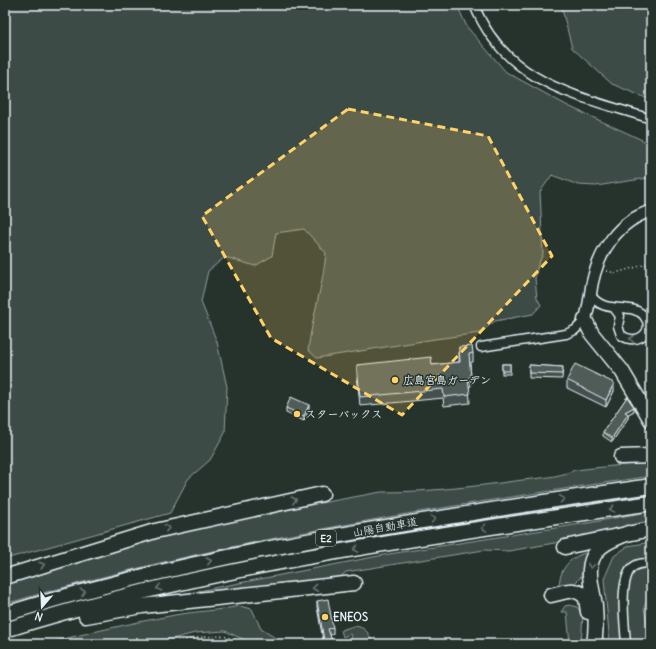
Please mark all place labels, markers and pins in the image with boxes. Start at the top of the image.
place label: 広島宮島ガーデン [403,373,491,387]
marker: 広島宮島ガーデン [390,375,400,385]
place label: スターバックス [305,407,382,421]
marker: スターバックス [292,409,302,419]
place label: ENEOS [333,610,368,624]
marker: ENEOS [320,612,330,622]

